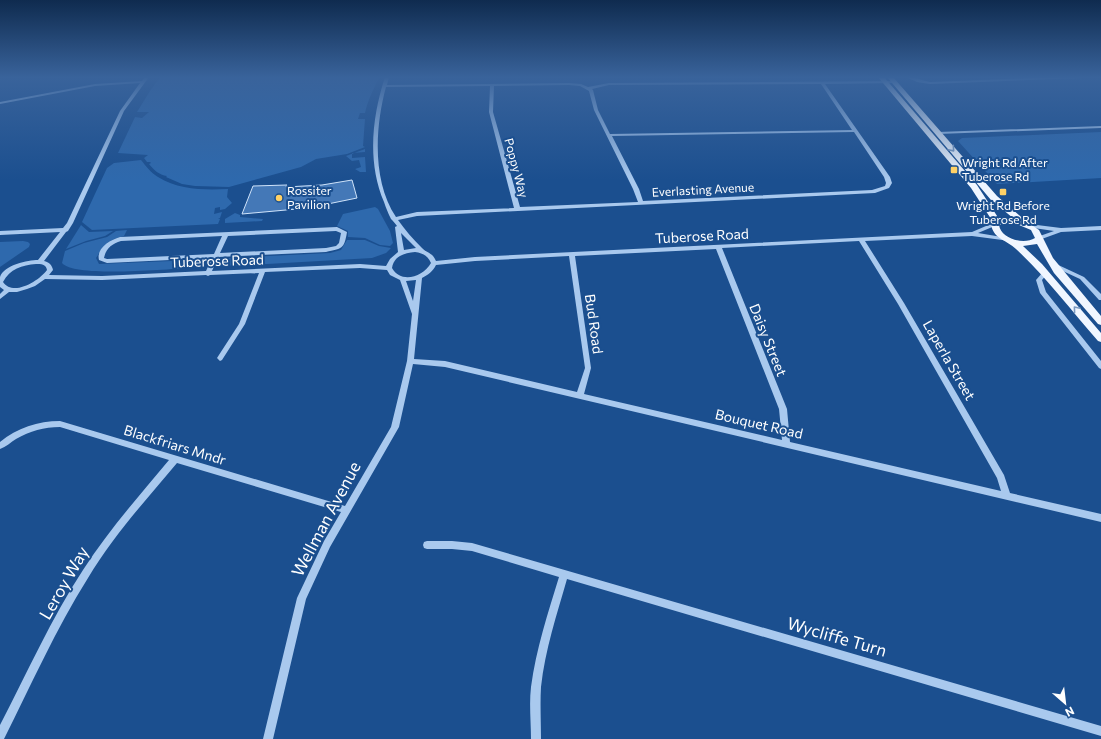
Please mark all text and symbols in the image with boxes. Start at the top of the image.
street label: Poppy Way [502,136,532,199]
one-way arrow [947,145,954,152]
place label: Wright Rd After Tuberose Rd [962,155,1048,183]
marker: Wright Rd After Tuberose Rd [949,165,959,175]
street label: Everlasting Avenue [651,179,754,199]
place label: Rossiter Pavilion [287,183,332,211]
marker: Wright Rd Before Tuberose Rd [998,187,1008,197]
marker: Rossiter Pavilion [274,193,284,203]
place label: Wright Rd Before Tuberose Rd [956,198,1050,226]
street label: Tuberose Road [655,225,749,246]
street label: Tuberose Road [170,250,264,271]
street label: Bud Road [582,293,607,355]
street label: Daisy Street [746,301,791,379]
one-way arrow [1073,307,1080,314]
street label: Laperla Street [920,317,979,403]
street label: Bouquet Road [714,405,805,442]
street label: Blackfriars Mndr [122,421,229,468]
street label: Wellman Avenue [286,458,365,580]
street label: Leroy Way [34,542,93,623]
street label: Wycliffe Turn [785,612,889,661]
north arrow [1045,683,1085,723]
text: N [1063,705,1077,720]

